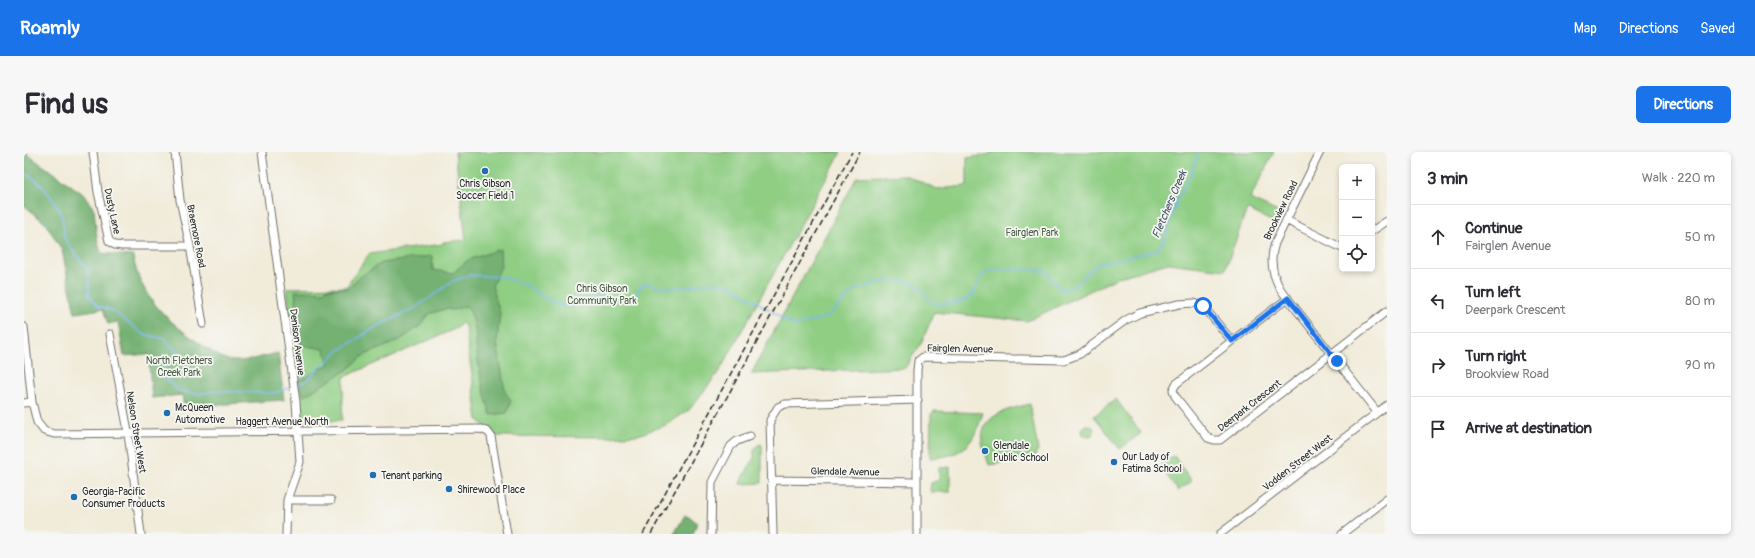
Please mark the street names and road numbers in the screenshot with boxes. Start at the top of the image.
street label: Brookview Road [1261,179,1301,242]
street label: Dusty Lane [101,187,123,235]
street label: Braemore Road [184,204,208,269]
street label: Denison Avenue [287,308,307,376]
street label: Fairglen Avenue [927,342,993,356]
street label: Deerpark Crescent [1215,377,1285,434]
street label: Nelson Street West [124,390,149,475]
street label: Haggert Avenue North [235,416,329,428]
street label: Vodden Street West [1260,431,1336,494]
street label: Glendale Avenue [810,465,880,479]

